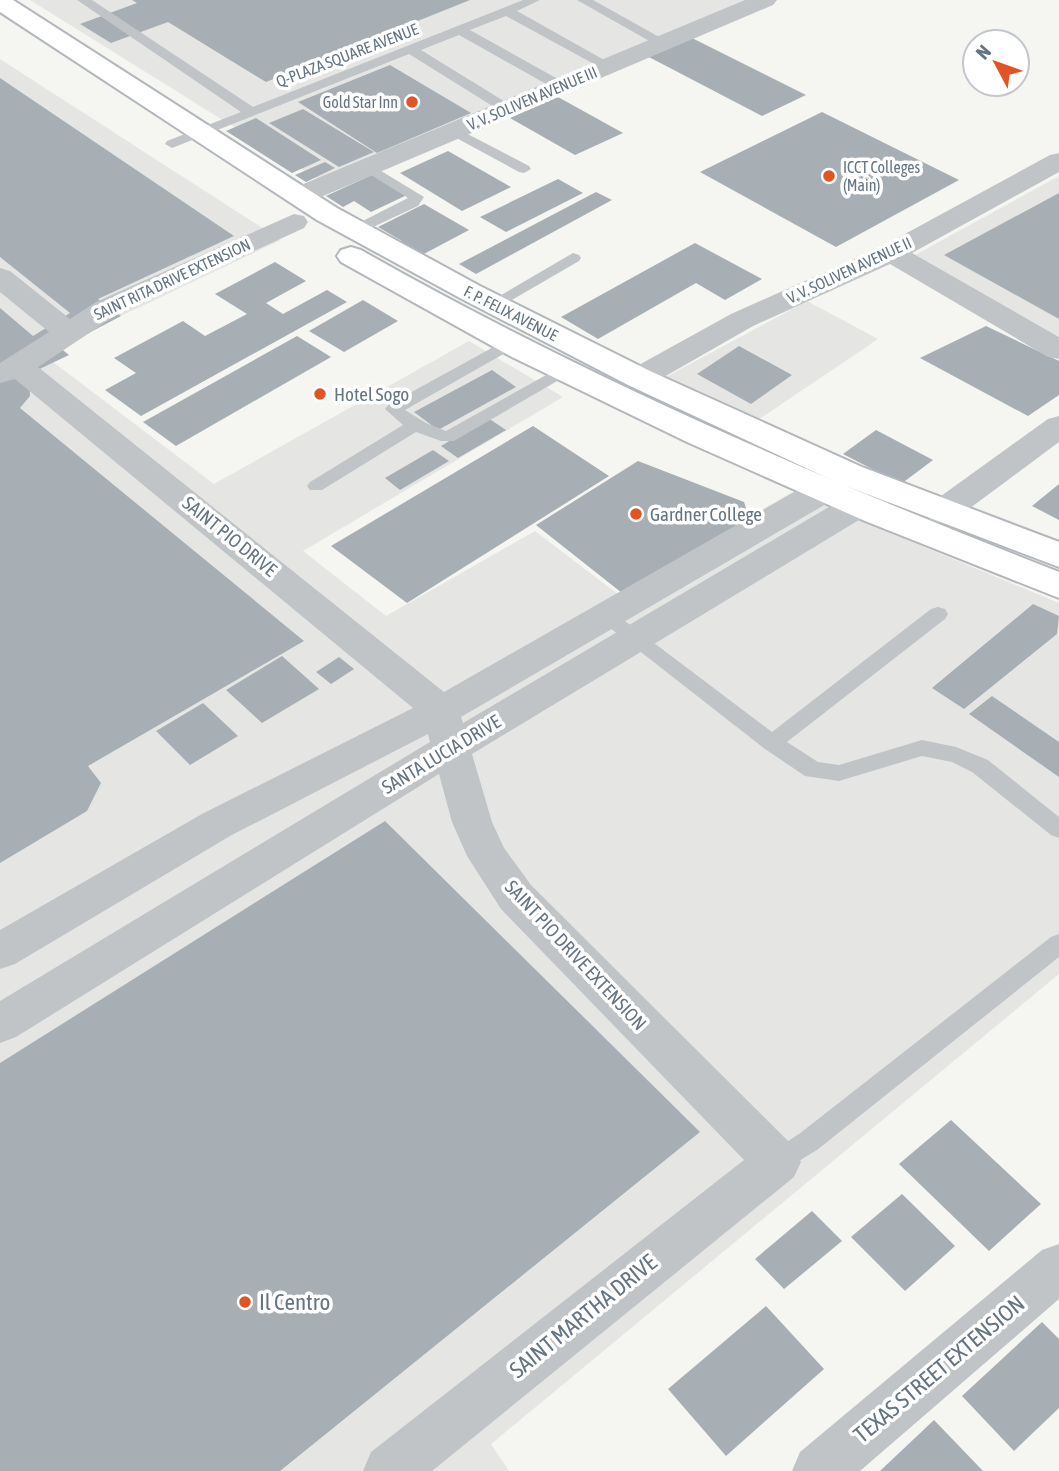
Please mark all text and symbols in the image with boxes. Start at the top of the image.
street label: Q-PLAZA SQUARE AVENUE [273,20,421,90]
north arrow [961,28,1031,98]
text: N [971,40,995,63]
street label: V. V. SOLIVEN AVENUE III [464,62,600,134]
place label: Gold Star Inn [323,93,398,111]
marker: Gold Star Inn [404,94,420,110]
place label: ICCT Colleges (Main) [843,158,921,195]
marker: ICCT Colleges (Main) [821,168,837,184]
street label: V. V. SOLIVEN AVENUE II [784,233,914,307]
street label: SAINT RITA DRIVE EXTENSION [91,235,253,323]
street label: F. P. FELIX AVENUE [461,282,561,344]
place label: Hotel Sogo [334,383,409,405]
marker: Hotel Sogo [312,386,328,402]
street label: SAINT PIO DRIVE [179,491,281,581]
place label: Gardner College [650,503,762,525]
marker: Gardner College [628,506,644,522]
street label: SANTA LUCIA DRIVE [378,710,504,798]
street label: SAINT PIO DRIVE EXTENSION [501,876,651,1034]
street label: SAINT MARTHA DRIVE [504,1249,662,1383]
place label: Il Centro [259,1289,330,1315]
street label: TEXAS STREET EXTENSION [848,1290,1030,1448]
marker: Il Centro [237,1294,253,1310]

